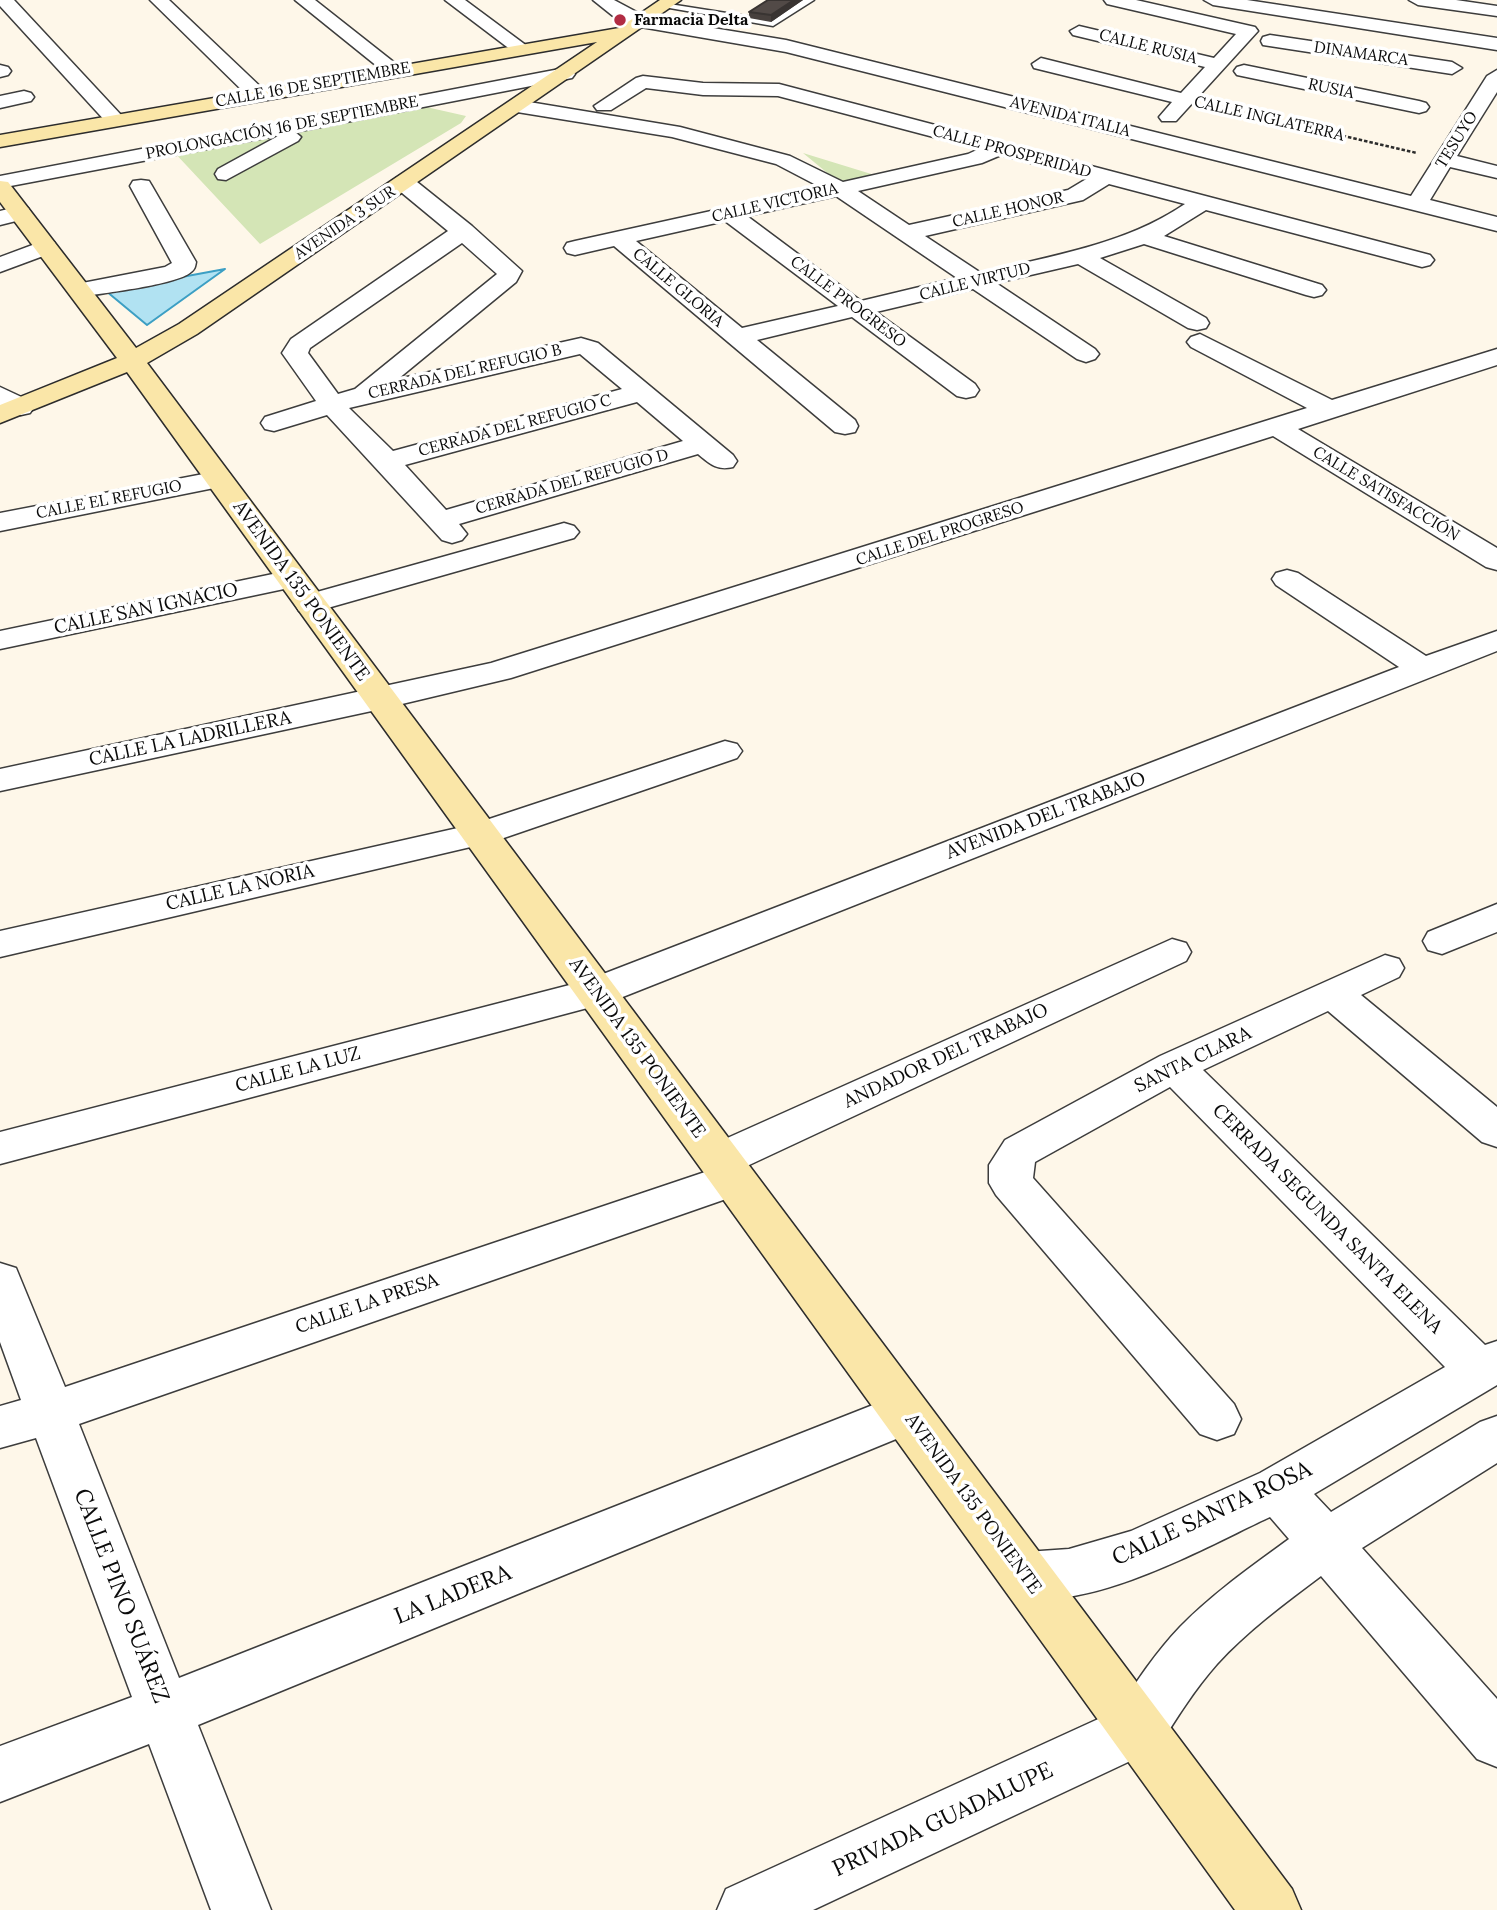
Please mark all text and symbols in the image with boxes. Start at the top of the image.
place label: Farmacia Delta [634,10,748,30]
marker: Farmacia Delta [612,12,628,28]
street label: CALLE RUSIA [1097,26,1199,68]
street label: DINAMARCA [1313,38,1409,70]
street label: CALLE 16 DE SEPTIEMBRE [214,58,412,112]
street label: RUSIA [1306,75,1356,103]
street label: PROLONGACIÓN 16 DE SEPTIEMBRE [144,92,420,164]
street label: CALLE INGLATERRA [1192,92,1346,146]
street label: AVENIDA ITALIA [1008,93,1132,141]
street label: TESUYO [1432,108,1482,172]
street label: CALLE PROSPERIDAD [930,122,1094,182]
street label: CALLE VICTORIA [710,179,840,227]
street label: AVENIDA 3 SUR [291,182,399,264]
street label: CALLE HONOR [951,188,1065,232]
street label: CALLE GLORIA [629,244,727,332]
street label: CALLE PROGRESO [786,252,910,352]
street label: CALLE VIRTUD [917,259,1033,305]
street label: CERRADA DEL REFUGIO B [366,340,564,404]
street label: CERRADA DEL REFUGIO C [416,391,614,461]
street label: CALLE SATISFACCIÓN [1309,443,1463,545]
street label: CERRADA DEL REFUGIO D [473,445,671,519]
street label: CALLE EL REFUGIO [35,476,183,524]
street label: AVENIDA 135 PONIENTE [228,496,374,686]
street label: CALLE DEL PROGRESO [854,498,1026,570]
street label: CALLE SAN IGNACIO [52,578,240,640]
street label: CALLE LA LADRILLERA [87,706,293,772]
street label: AVENIDA DEL TRABAJO [943,767,1149,865]
street label: CALLE LA NORIA [164,860,316,916]
street label: AVENIDA 135 PONIENTE [564,953,710,1143]
street label: ANDADOR DEL TRABAJO [840,999,1052,1113]
street label: SANTA CLARA [1131,1022,1255,1098]
street label: CALLE LA LUZ [233,1042,363,1098]
street label: CERRADA SEGUNDA SANTA ELENA [1207,1099,1447,1339]
street label: CALLE LA PRESA [292,1269,442,1339]
street label: AVENIDA 135 PONIENTE [900,1409,1046,1599]
street label: CALLE SANTA ROSA [1108,1456,1316,1572]
street label: CALLE PINO SUÁREZ [67,1485,175,1707]
street label: LA LADERA [391,1559,515,1631]
street label: PRIVADA GUADALUPE [828,1757,1058,1883]

